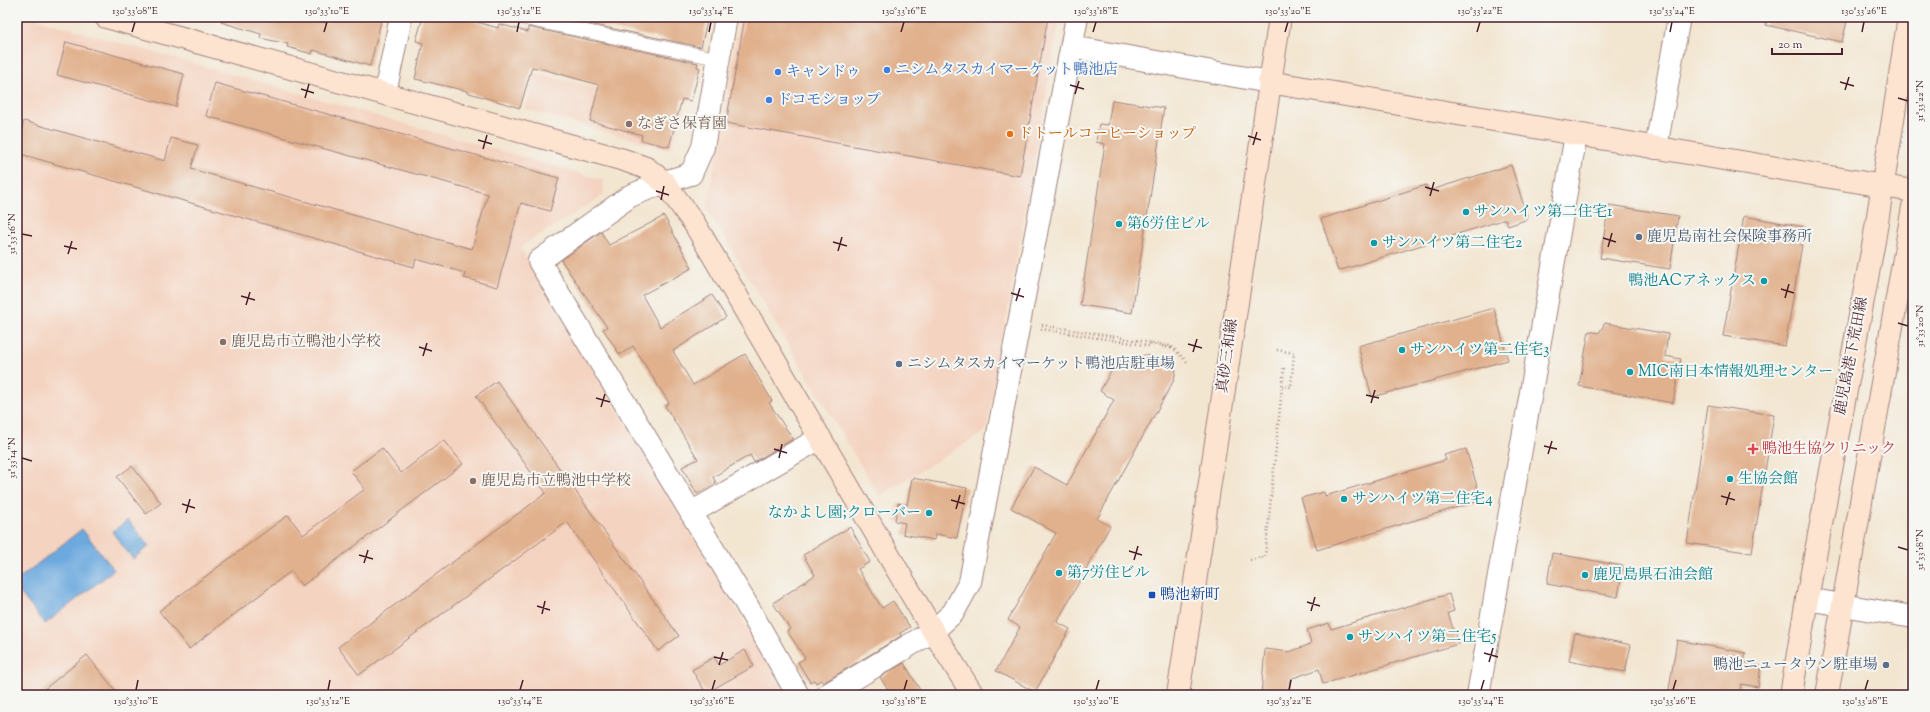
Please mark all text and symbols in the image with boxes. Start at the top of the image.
text: 130°33'08"E [112,4,158,19]
text: 130°33'10"E [305,4,349,19]
text: 130°33'12"E [497,4,541,19]
text: 130°33'14"E [689,4,733,19]
text: 130°33'16"E [882,4,926,19]
text: 130°33'18"E [1074,4,1118,19]
text: 130°33'20"E [1265,4,1311,19]
text: 130°33'22"E [1457,4,1503,19]
text: 130°33'24"E [1649,4,1695,19]
text: 130°33'26"E [1841,4,1887,19]
scale bar [1772,30,1842,56]
text: 20 m [1778,36,1803,54]
place label: ニシムタスカイマーケット鴨池店 [895,60,1118,81]
place label: キャンドゥ [786,62,861,83]
marker: ニシムタスカイマーケット鴨池店 [882,65,892,75]
marker: キャンドゥ [773,67,783,77]
text: 31°33'22"N [1913,80,1928,122]
place label: ドコモショップ [777,90,881,111]
marker: ドコモショップ [764,95,774,105]
place label: なぎさ保育園 [637,114,727,135]
marker: なぎさ保育園 [624,119,634,129]
place label: ドトールコーヒーショップ [1018,124,1197,145]
marker: ドトールコーヒーショップ [1005,129,1015,139]
place label: サンハイツ第二住宅1 [1474,202,1612,223]
marker: サンハイツ第二住宅1 [1461,207,1471,217]
text: 31°33'16"N [5,213,20,255]
place label: 第6労住ビル [1127,214,1209,235]
marker: 第6労住ビル [1114,219,1124,229]
place label: 鹿児島南社会保険事務所 [1647,227,1812,248]
marker: 鹿児島南社会保険事務所 [1634,232,1644,242]
place label: サンハイツ第二住宅2 [1382,233,1522,254]
marker: サンハイツ第二住宅2 [1369,238,1379,248]
place label: 鴨池ACアネックス [1628,271,1756,292]
marker: 鴨池ACアネックス [1759,276,1769,286]
street label: 鹿児島港下荒田線 [1830,295,1874,417]
text: 31°33'20"N [1913,305,1928,347]
street label: 真砂三和線 [1212,317,1244,395]
place label: 鹿児島市立鴨池小学校 [231,332,381,353]
marker: 鹿児島市立鴨池小学校 [218,337,228,347]
place label: サンハイツ第二住宅3 [1410,340,1549,361]
marker: サンハイツ第二住宅3 [1397,345,1407,355]
place label: ニシムタスカイマーケット鴨池店駐車場 [907,354,1175,375]
marker: ニシムタスカイマーケット鴨池店駐車場 [894,359,904,369]
place label: MIC南日本情報処理センター [1638,362,1833,383]
marker: MIC南日本情報処理センター [1625,367,1635,377]
text: 31°33'14"N [5,437,20,479]
place label: 鴨池生協クリニック [1762,439,1896,460]
marker: 鴨池生協クリニック [1747,443,1759,455]
place label: 生協会館 [1738,469,1798,490]
place label: 鹿児島市立鴨池中学校 [481,471,631,492]
marker: 生協会館 [1725,474,1735,484]
marker: 鹿児島市立鴨池中学校 [468,476,478,486]
place label: サンハイツ第二住宅4 [1352,489,1493,510]
marker: サンハイツ第二住宅4 [1339,494,1349,504]
place label: なかよし園;クローバー [768,503,921,524]
marker: なかよし園;クローバー [924,508,934,518]
text: 31°33'18"N [1913,529,1928,571]
place label: 第7労住ビル [1067,563,1150,584]
place label: 鹿児島県石油会館 [1593,565,1713,586]
marker: 第7労住ビル [1054,568,1064,578]
marker: 鹿児島県石油会館 [1580,570,1590,580]
place label: 鴨池新町 [1160,585,1220,606]
marker: 鴨池新町 [1147,590,1157,600]
place label: サンハイツ第二住宅5 [1358,627,1496,648]
marker: サンハイツ第二住宅5 [1345,632,1355,642]
place label: 鴨池ニュータウン駐車場 [1713,655,1878,676]
marker: 鴨池ニュータウン駐車場 [1881,660,1891,670]
text: 130°33'10"E [114,694,158,709]
text: 130°33'12"E [306,694,350,709]
text: 130°33'14"E [498,694,542,709]
text: 130°33'16"E [690,694,734,709]
text: 130°33'18"E [882,694,926,709]
text: 130°33'20"E [1073,694,1119,709]
text: 130°33'22"E [1266,694,1312,709]
text: 130°33'24"E [1458,694,1504,709]
text: 130°33'26"E [1650,694,1696,709]
text: 130°33'28"E [1842,694,1888,709]

